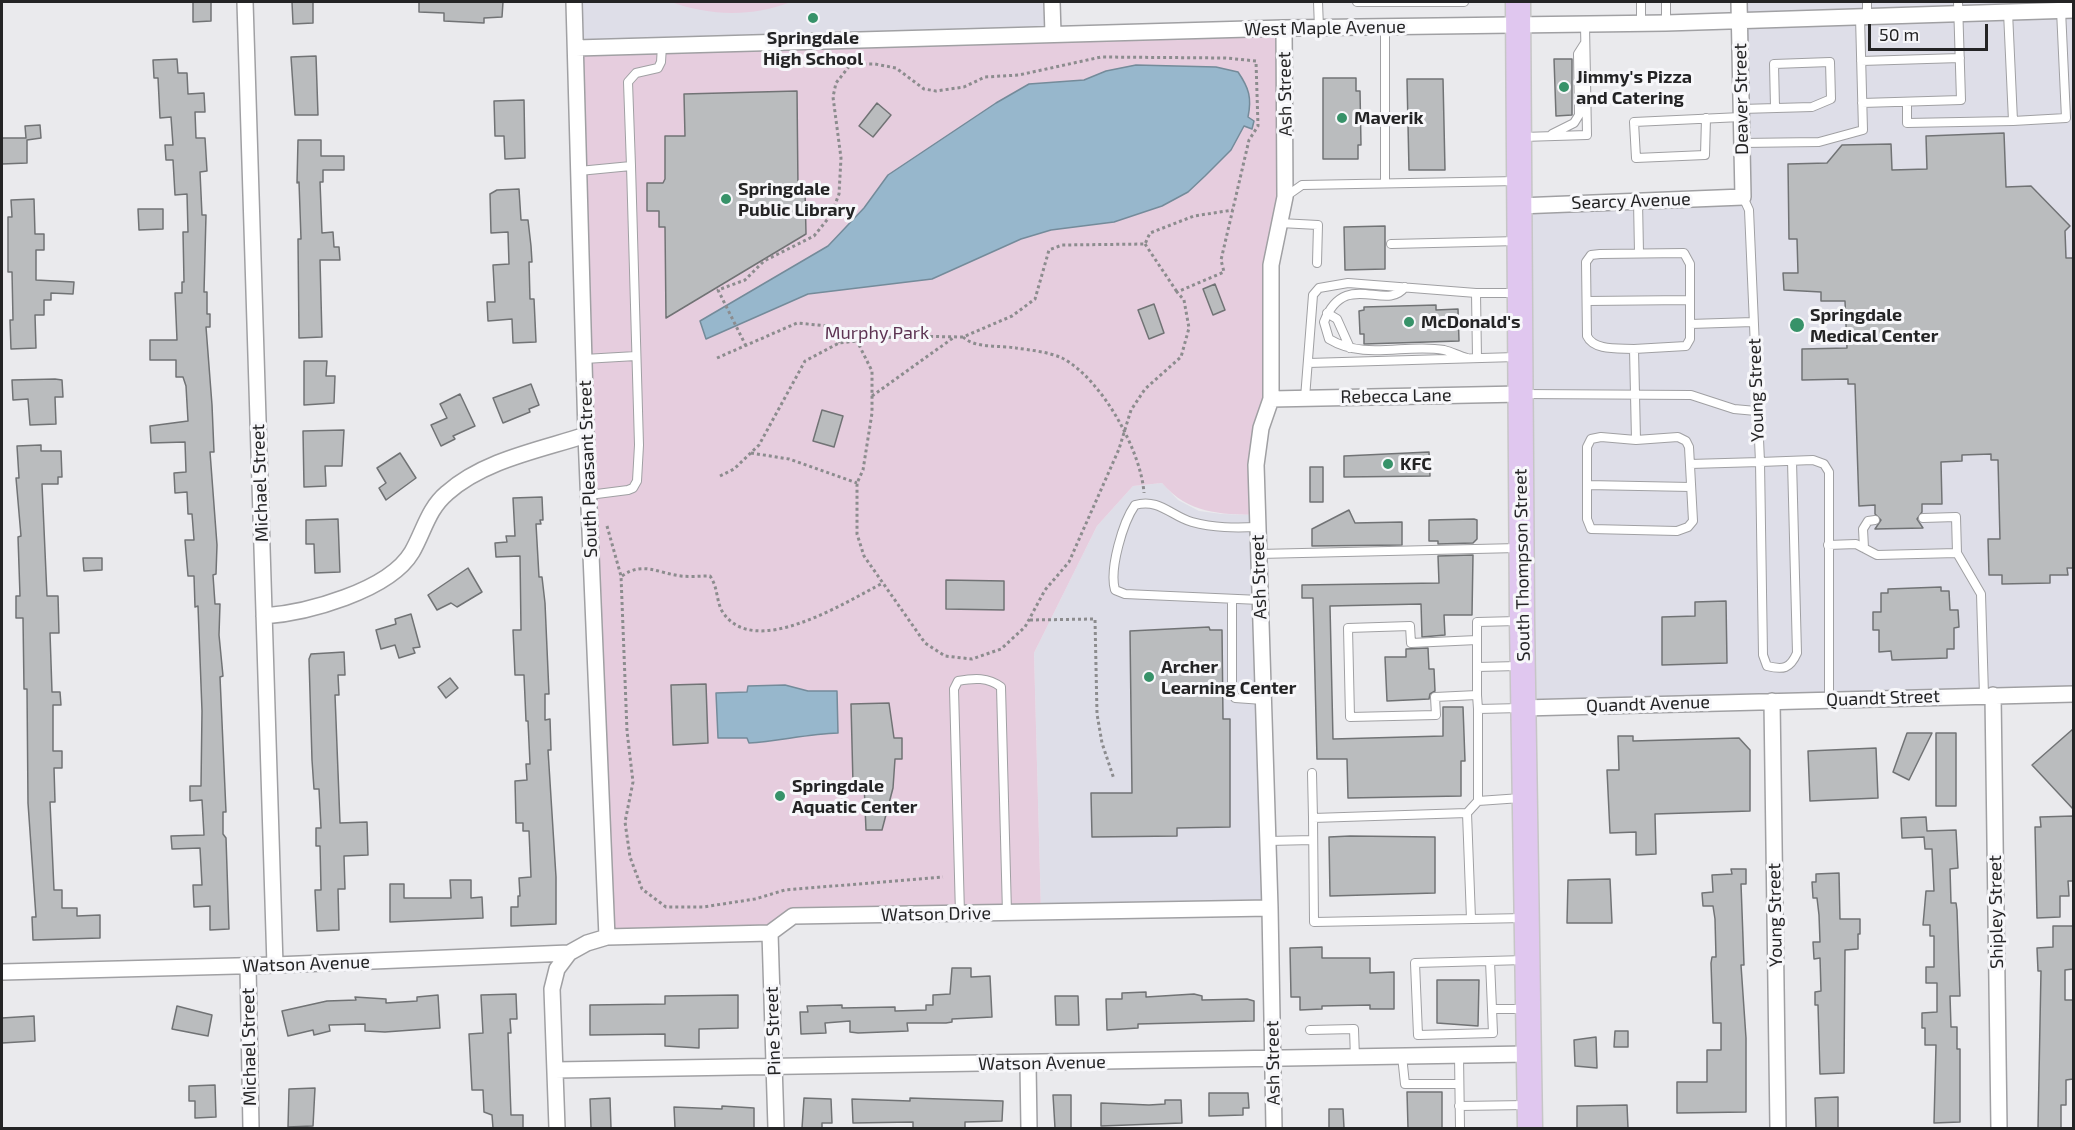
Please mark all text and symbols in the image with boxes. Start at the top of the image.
marker: Springdale High School [806,11,820,25]
scale bar [1871,12,1991,50]
street label: West Maple Avenue [1244,16,1406,40]
text: 50 m [1879,23,1919,45]
place label: Springdale High School [763,27,863,70]
street label: Deaver Street [1729,43,1753,155]
street label: Ash Street [1273,51,1297,137]
place label: Jimmy's Pizza and Catering [1576,66,1692,109]
marker: Jimmy's Pizza and Catering [1557,80,1571,94]
place label: Maverik [1354,107,1424,129]
marker: Maverik [1335,111,1349,125]
place label: Springdale Public Library [738,178,855,220]
street label: Searcy Avenue [1571,188,1691,214]
marker: Springdale Public Library [719,192,733,206]
place label: Springdale Medical Center [1810,304,1938,346]
place label: McDonald's [1421,311,1521,333]
marker: McDonald's [1402,315,1416,329]
marker: Springdale Medical Center [1788,316,1806,334]
park label: Murphy Park [825,322,929,344]
street label: Young Street [1743,338,1769,442]
street label: South Pleasant Street [574,380,602,558]
street label: Rebecca Lane [1340,384,1452,408]
street label: Michael Street [247,423,273,543]
place label: KFC [1400,453,1432,475]
marker: KFC [1381,457,1395,471]
street label: South Thompson Street [1510,468,1534,662]
street label: Ash Street [1247,534,1271,620]
place label: Archer Learning Center [1161,656,1296,698]
marker: Archer Learning Center [1142,670,1156,684]
street label: Quandt Street [1826,685,1940,711]
street label: Quandt Avenue [1586,691,1710,717]
place label: Springdale Aquatic Center [792,775,918,818]
marker: Springdale Aquatic Center [773,789,787,803]
street label: Shipley Street [1984,855,2008,969]
street label: Young Street [1763,863,1787,967]
street label: Watson Drive [881,902,991,926]
street label: Watson Avenue [242,951,370,977]
street label: Pine Street [761,986,785,1076]
street label: Michael Street [237,988,261,1106]
street label: Ash Street [1261,1020,1285,1106]
street label: Watson Avenue [978,1051,1106,1075]

